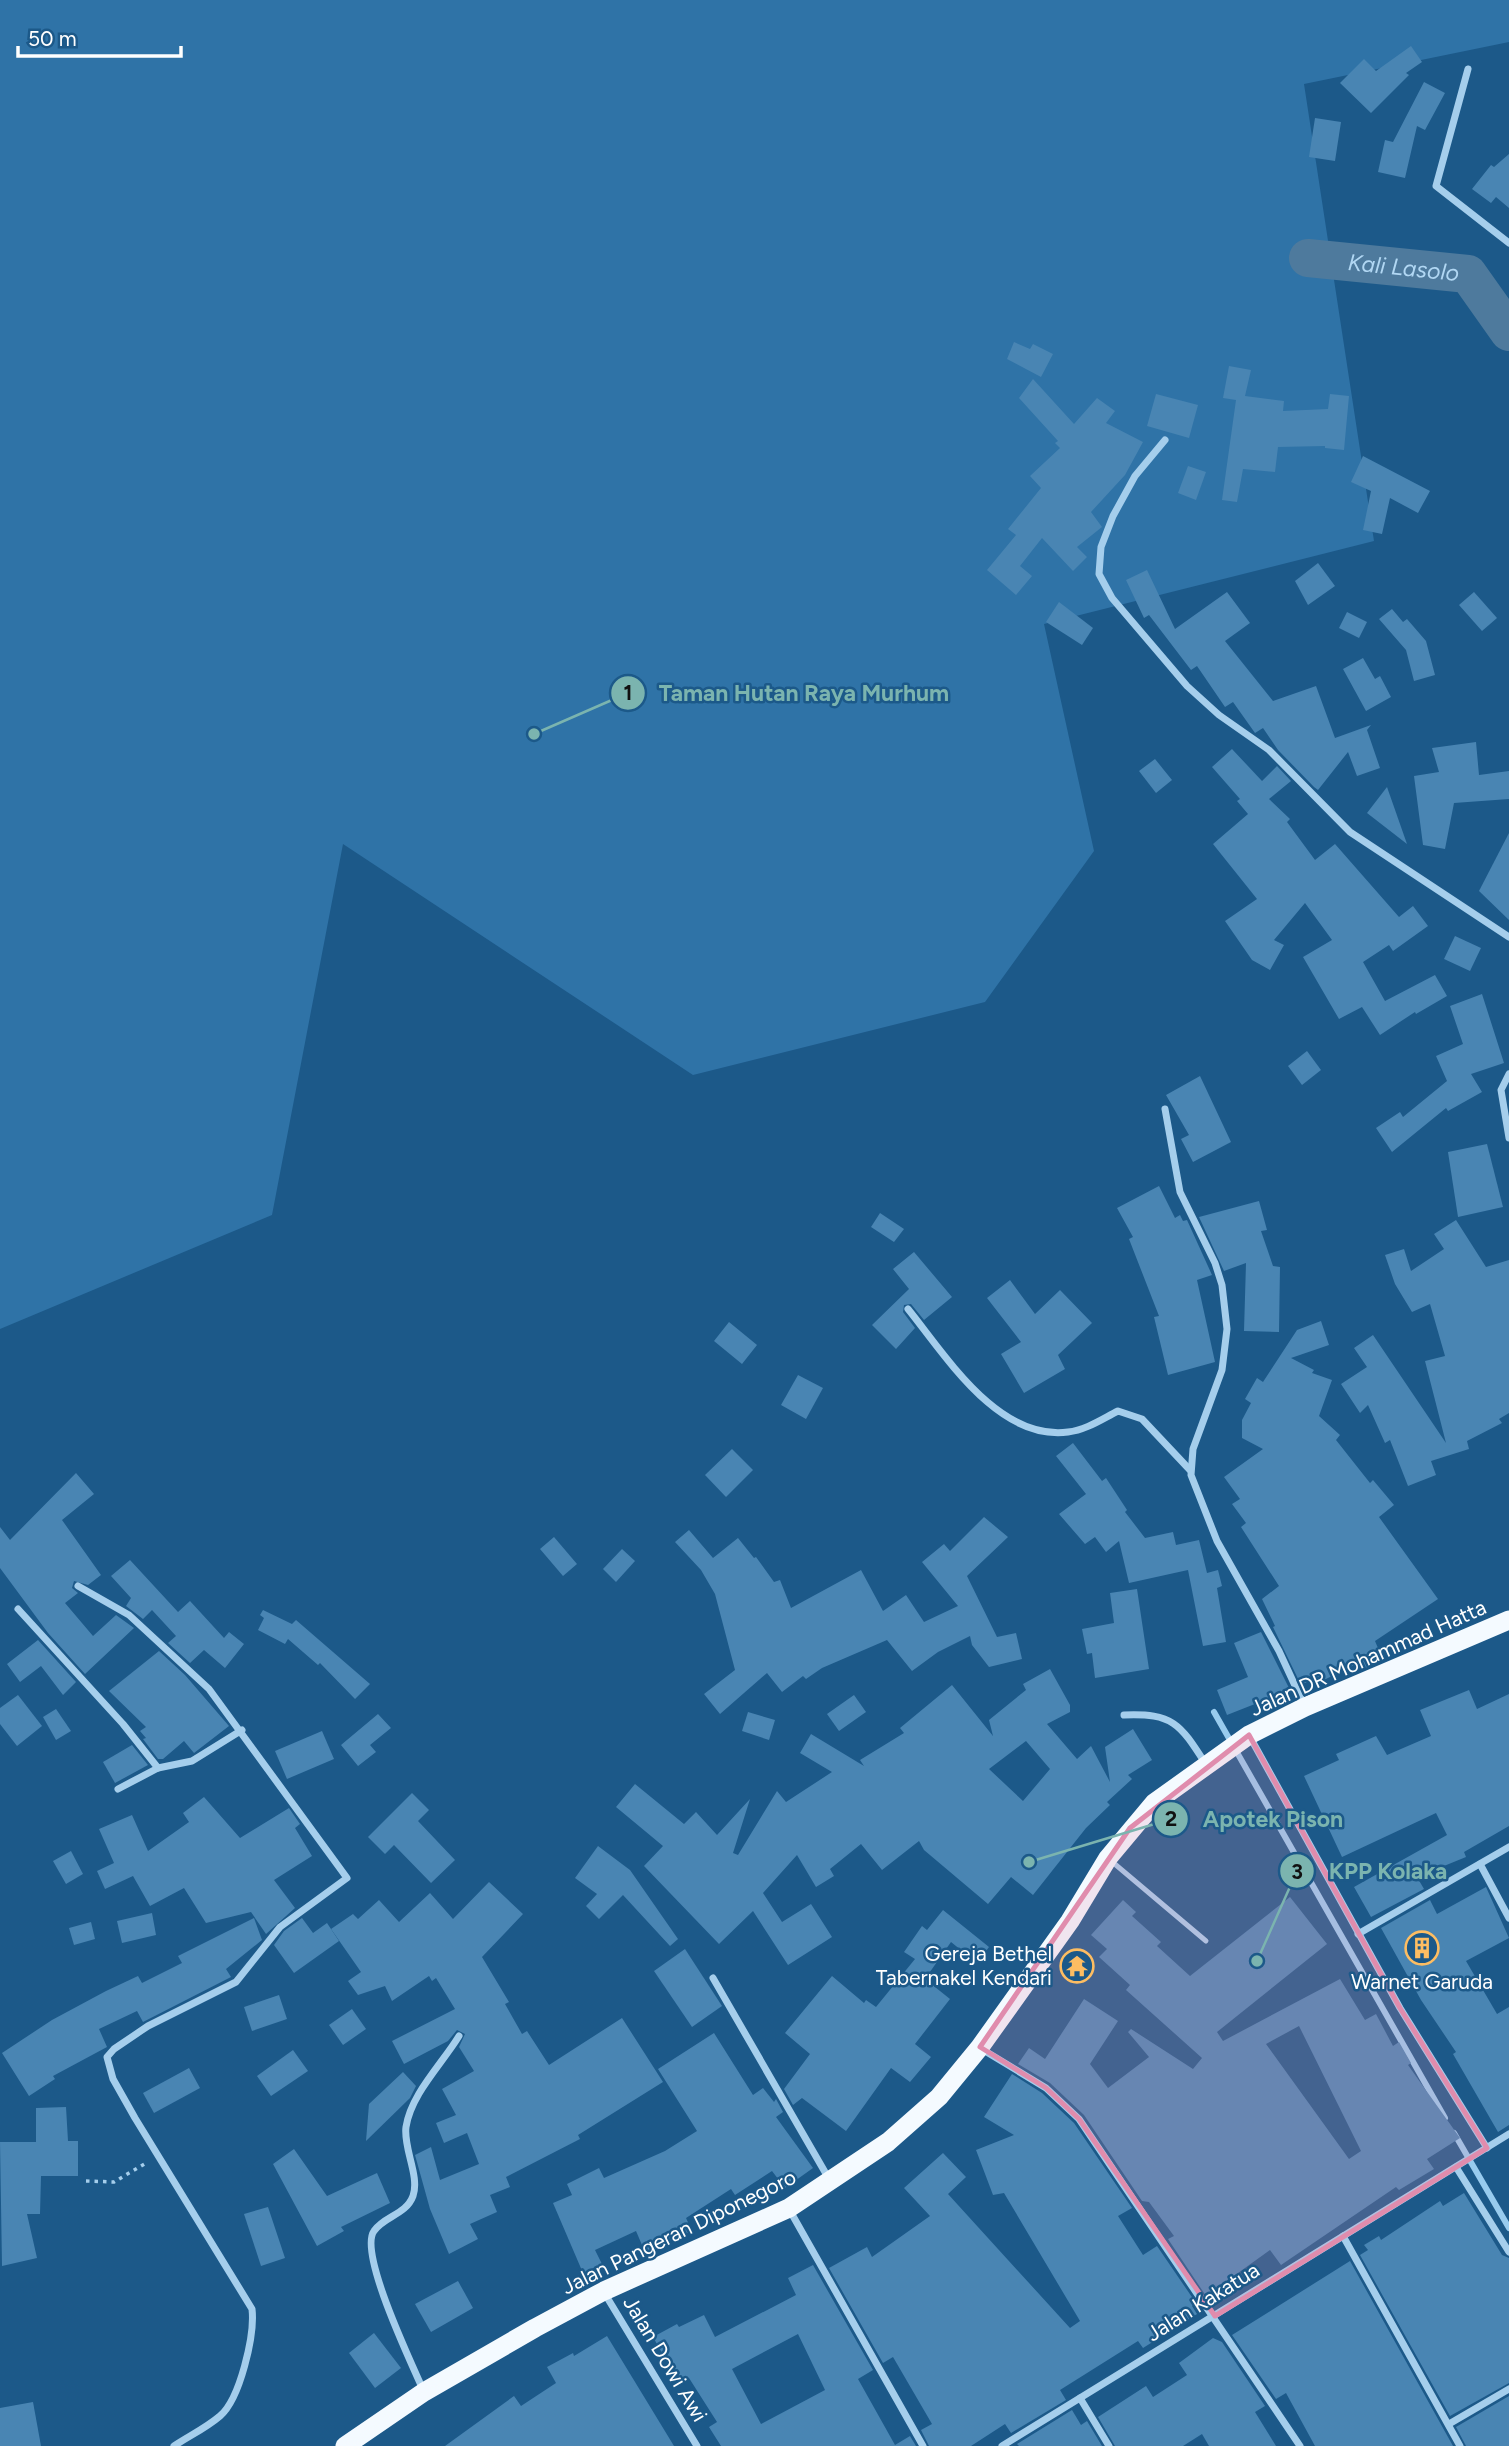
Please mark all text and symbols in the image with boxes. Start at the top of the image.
scale bar [18,14,180,58]
text: 50 m [28,26,77,51]
water label: Kali Lasolo [1347,248,1460,287]
callout: Taman Hutan Raya Murhum [610,671,964,715]
text: Taman Hutan Raya Murhum [659,679,949,707]
text: 1 [624,680,632,705]
street label: Jalan DR Mohammad Hatta [1246,1594,1490,1721]
callout: Apotek Pison [1154,1797,1357,1841]
text: Apotek Pison [1203,1805,1343,1833]
text: 2 [1165,1806,1177,1831]
callout: KPP Kolaka [1279,1849,1461,1893]
text: KPP Kolaka [1329,1857,1447,1885]
text: 3 [1291,1859,1303,1884]
building icon: Warnet Garuda [1403,1929,1441,1967]
place label: Gereja Bethel Tabernakel Kendari [876,1941,1052,1990]
temple icon: Gereja Bethel Tabernakel Kendari [1058,1947,1096,1985]
place label: Warnet Garuda [1351,1969,1493,1994]
street label: Jalan Pangeran Diponegoro [558,2164,800,2299]
street label: Jalan Kakatua [1142,2257,1264,2346]
street label: Jalan Dowi Awi [618,2291,713,2426]

